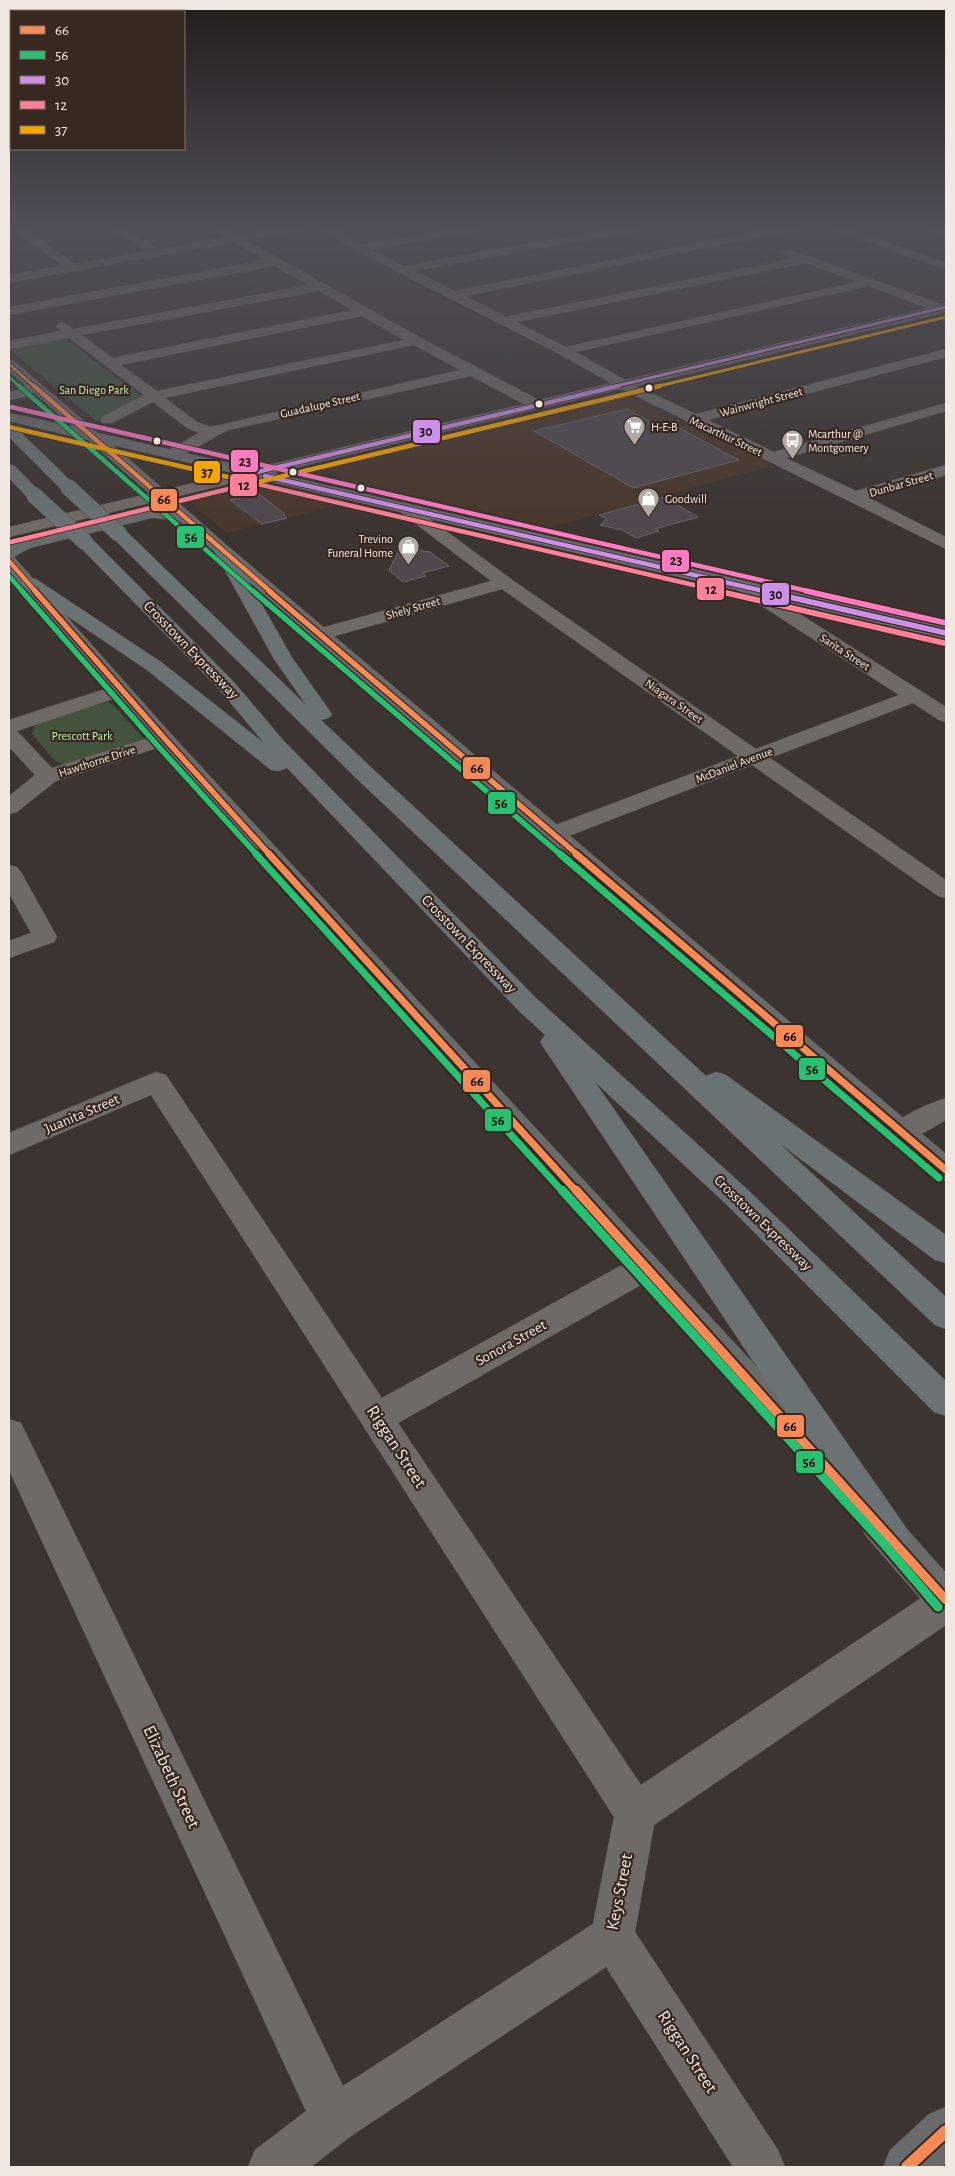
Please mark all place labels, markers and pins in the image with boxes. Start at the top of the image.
unlabelled marker [644,383,654,393]
unlabelled marker [534,399,544,409]
supermarket icon: H-E-B [623,415,647,446]
place label: H-E-B [651,421,677,433]
place label: Mcarthur @ Montgomery [808,428,869,455]
bus stop icon: Mcarthur @ Montgomery [780,429,804,460]
unlabelled marker [152,436,162,446]
unlabelled marker [288,467,298,477]
unlabelled marker [356,483,366,493]
shop icon: Goodwill [637,487,661,518]
place label: Goodwill [665,493,707,505]
place label: Trevino Funeral Home [328,533,393,559]
shop icon: Trevino Funeral Home [397,534,421,565]

